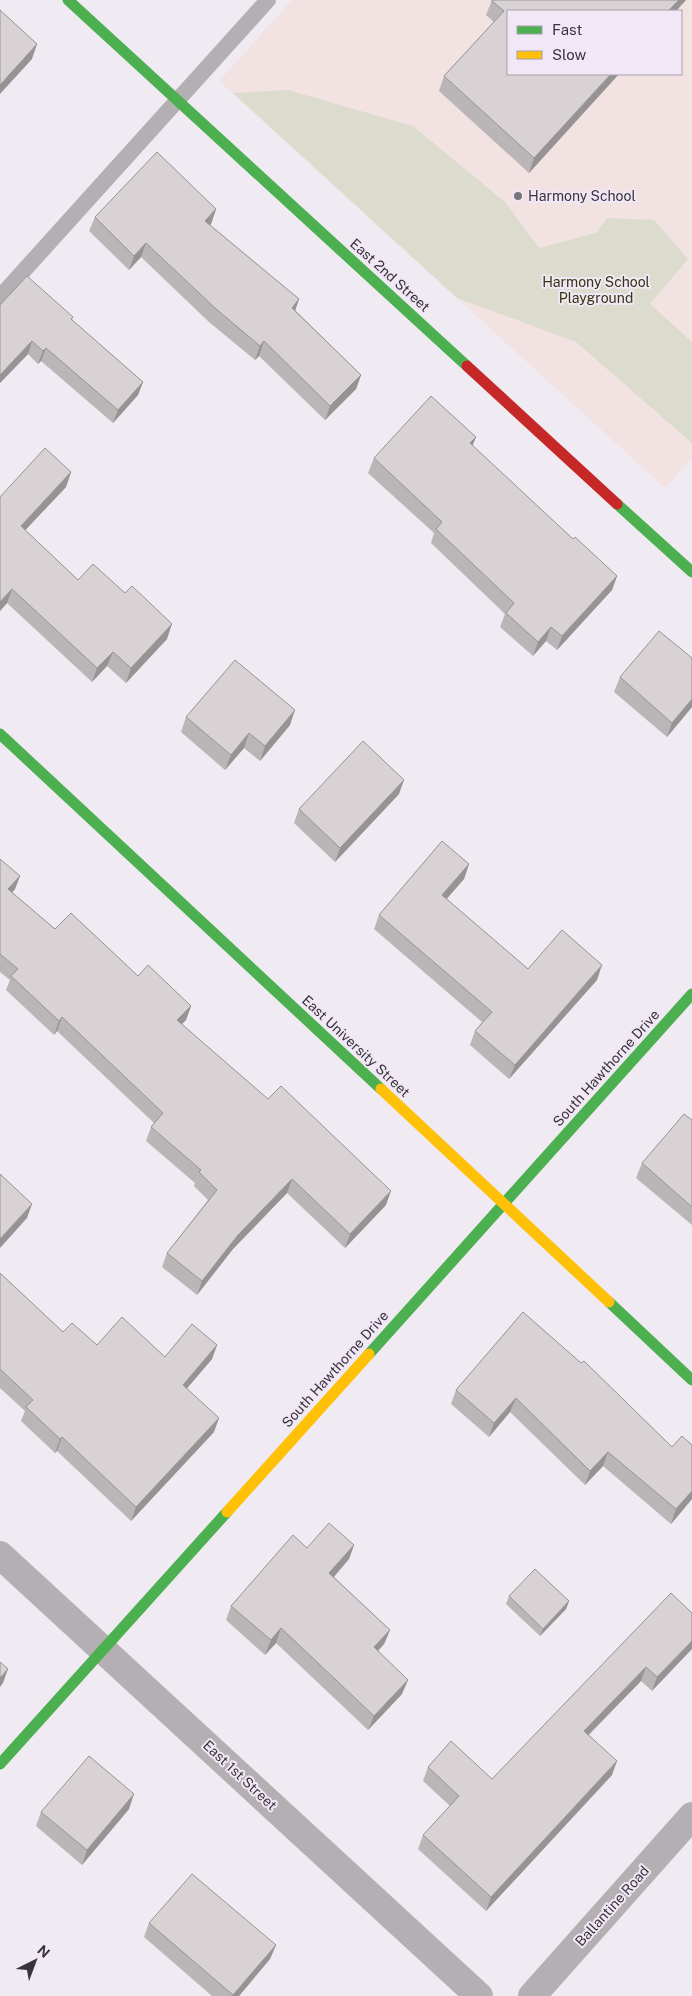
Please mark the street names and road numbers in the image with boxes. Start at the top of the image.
street label: East 2nd Street [347,235,433,315]
street label: East University Street [299,992,413,1100]
street label: South Hawthorne Drive [549,1006,663,1130]
street label: South Hawthorne Drive [278,1307,392,1431]
street label: East 1st Street [200,1737,280,1813]
street label: Ballantine Road [572,1863,652,1949]

